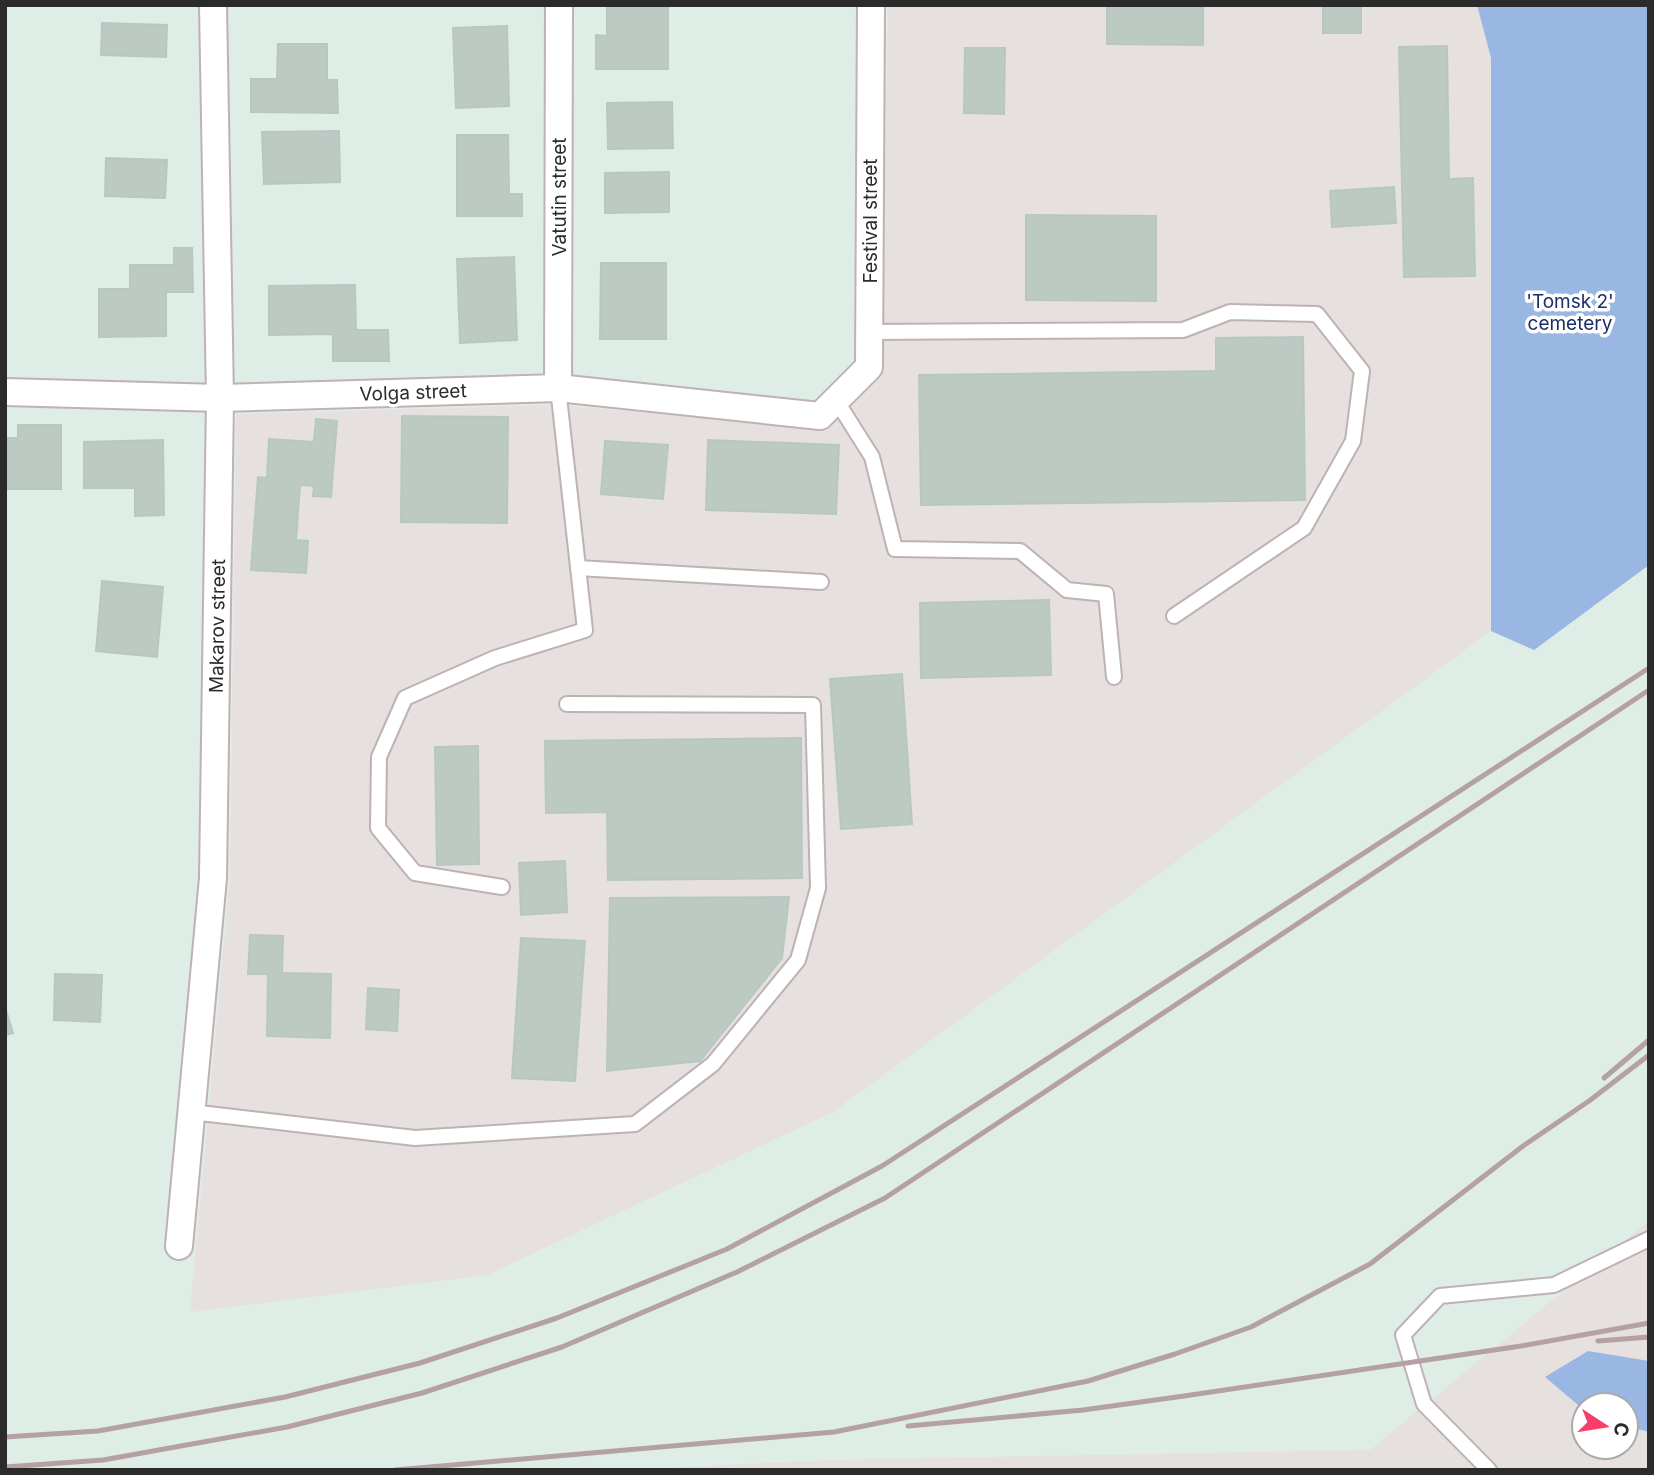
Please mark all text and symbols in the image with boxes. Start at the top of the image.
street label: Vatutin street [548,137,571,257]
street label: Festival street [859,158,882,284]
park label: 'Tomsk 2' cemetery [1526,290,1614,335]
street label: Volga street [359,379,467,406]
street label: Makarov street [205,559,230,693]
north arrow [1570,1391,1640,1461]
text: С [1608,1420,1634,1439]

